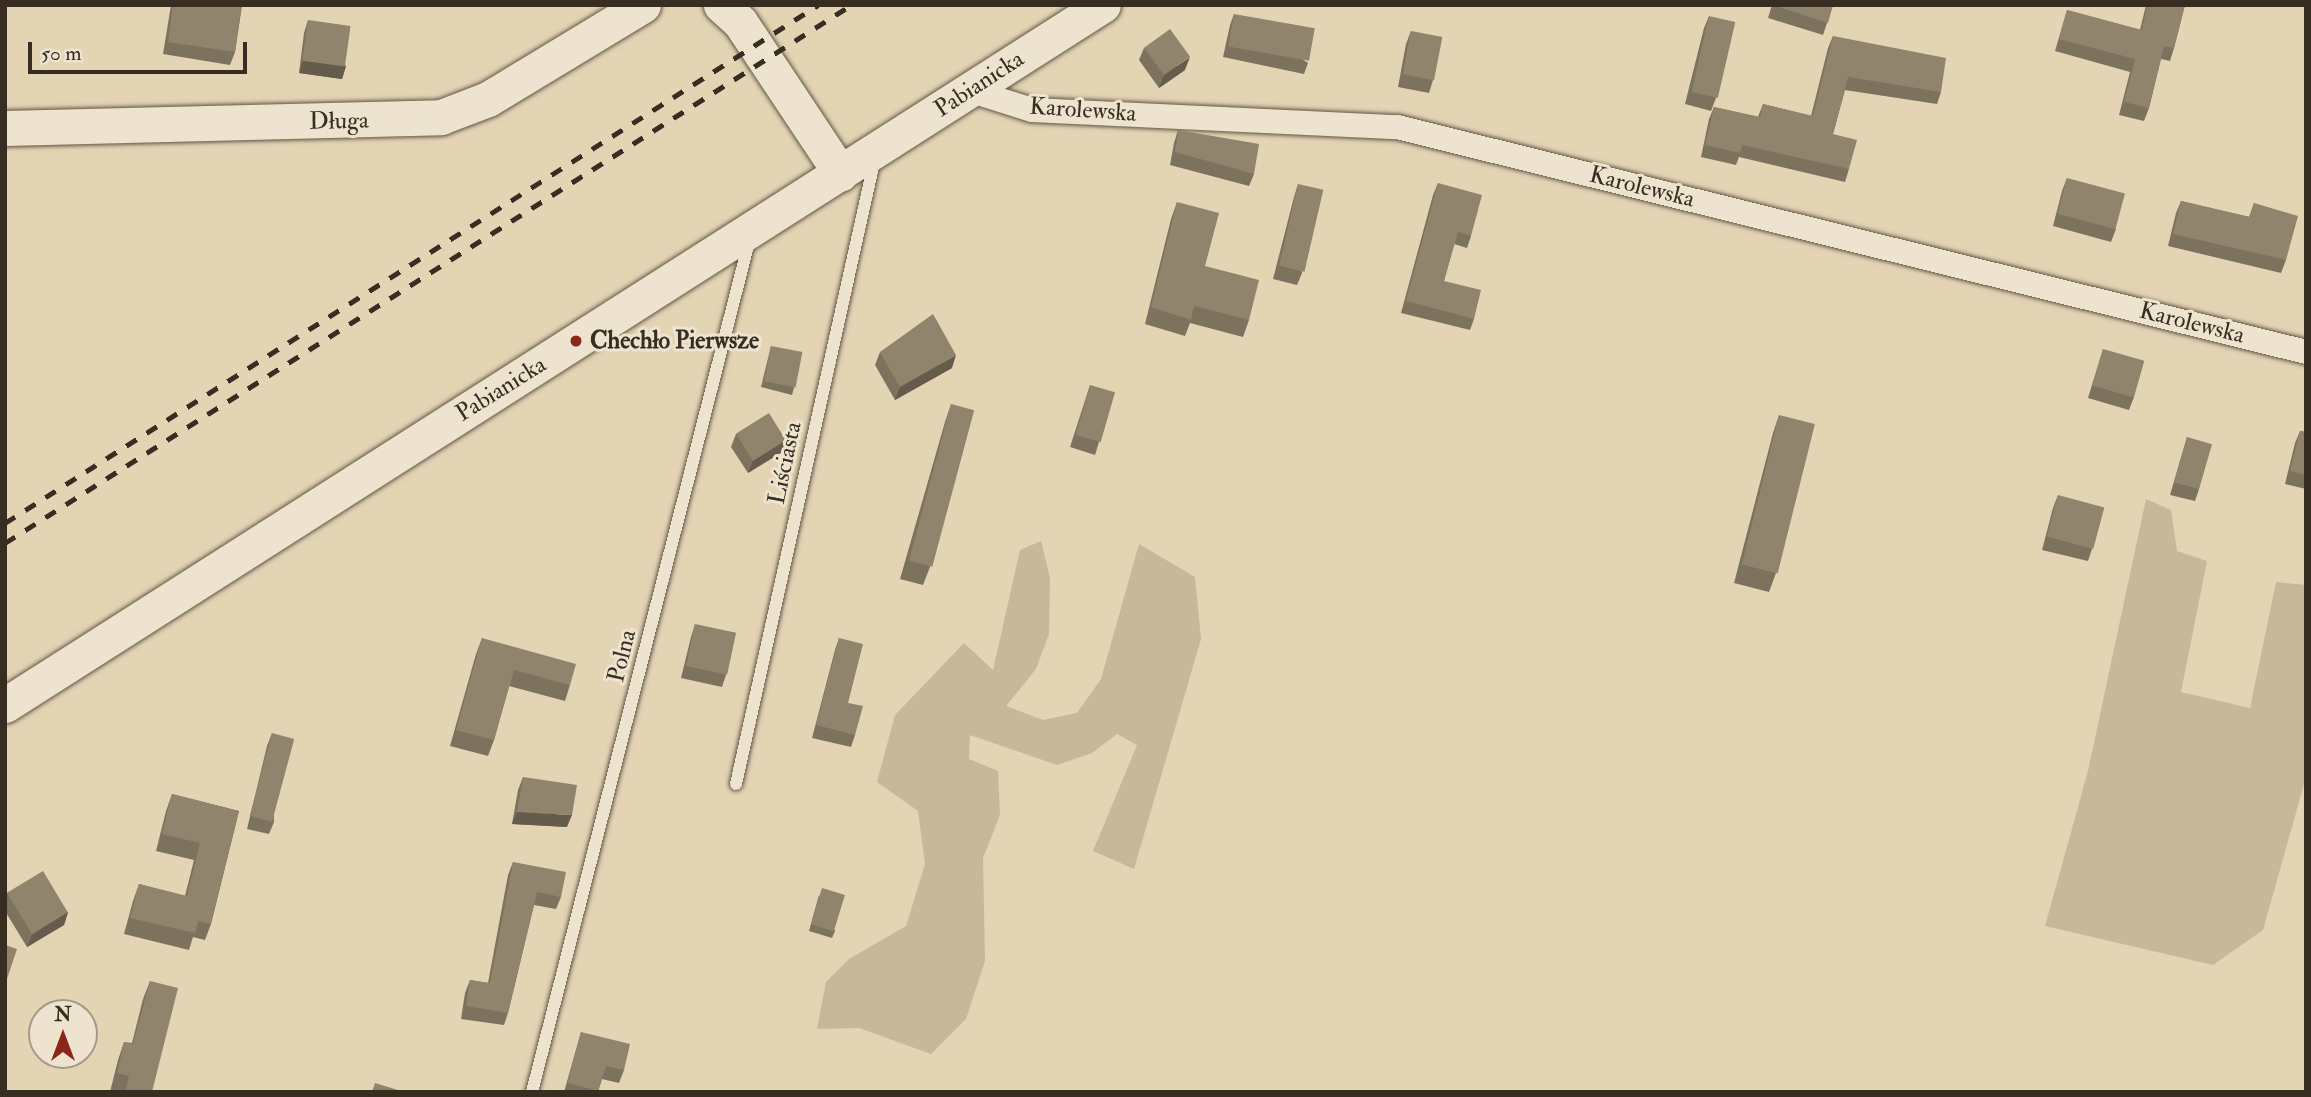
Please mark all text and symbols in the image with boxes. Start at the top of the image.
scale bar [32,28,250,72]
text: 50 m [41,40,82,67]
street label: Pabianicka [929,44,1029,124]
street label: Karolewska [1029,92,1137,128]
street label: Długa [309,106,369,136]
street label: Karolewska [1587,160,1697,214]
street label: Karolewska [2137,296,2247,350]
place label: Chechło Pierwsze [590,327,759,355]
marker: Chechło Pierwsze [568,333,584,349]
street label: Pabianicka [451,350,551,428]
street label: Liściasta [762,419,808,507]
street label: Polna [602,627,642,685]
north arrow [28,999,98,1069]
text: N [54,1003,72,1027]

